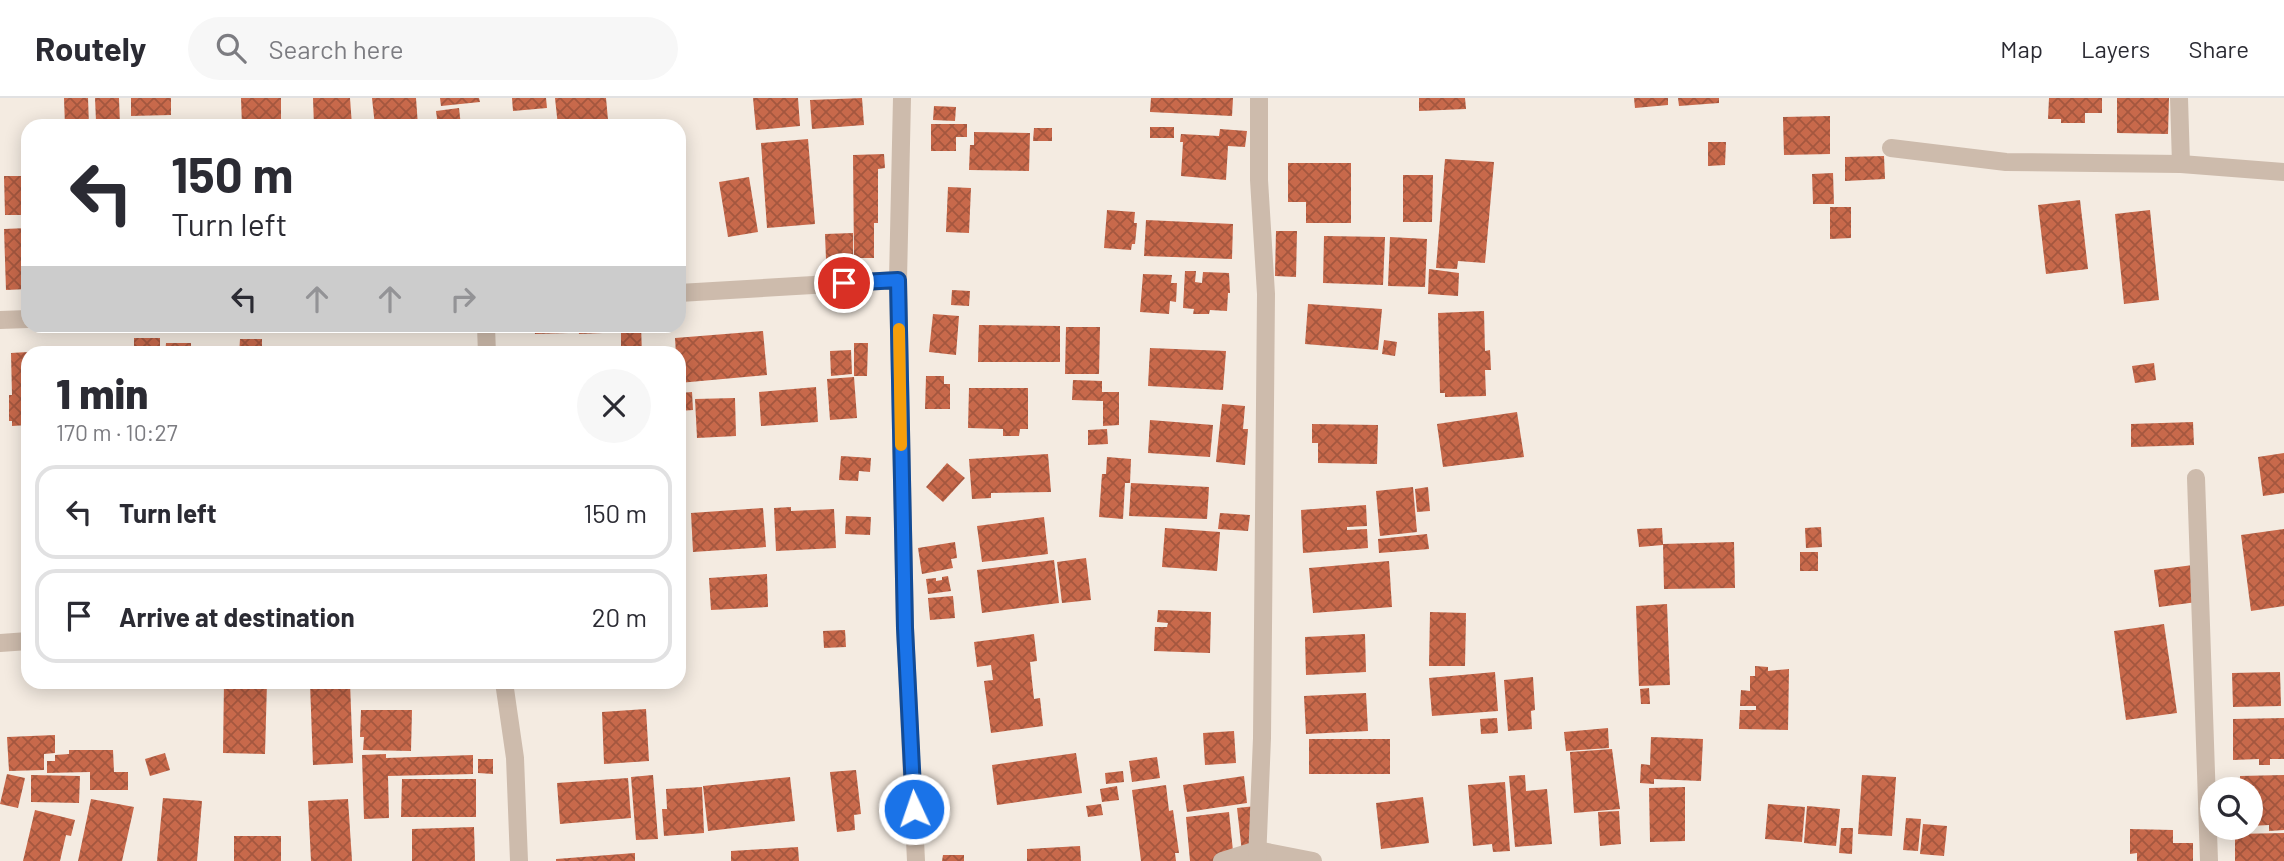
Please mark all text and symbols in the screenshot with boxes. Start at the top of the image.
search box [188,17,678,80]
text: Routely [35,28,146,68]
icon: search [212,29,250,67]
text: Search here [268,33,404,64]
text: Map [2000,34,2043,63]
text: Layers [2081,34,2150,63]
text: Share [2188,34,2249,63]
text: 150 m [171,144,293,203]
icon: left [56,147,147,238]
text: Turn left [171,204,288,242]
pin [814,253,874,313]
icon: arrive [825,264,863,302]
icon: left [225,280,263,318]
icon: ahead [298,280,336,318]
icon: ahead [371,280,409,318]
icon: right [444,280,482,318]
text: 1 min [56,367,148,417]
button: close [577,369,651,443]
text: 170 m · 10:27 [56,418,178,446]
icon: left [60,493,98,531]
text: Turn left [119,497,217,528]
text: 150 m [583,497,647,528]
icon: arrive [60,597,98,635]
text: Arrive at destination [119,601,355,632]
text: 20 m [592,601,647,632]
position arrow [877,772,951,846]
map controls [2200,777,2263,840]
button: search [2200,777,2263,840]

